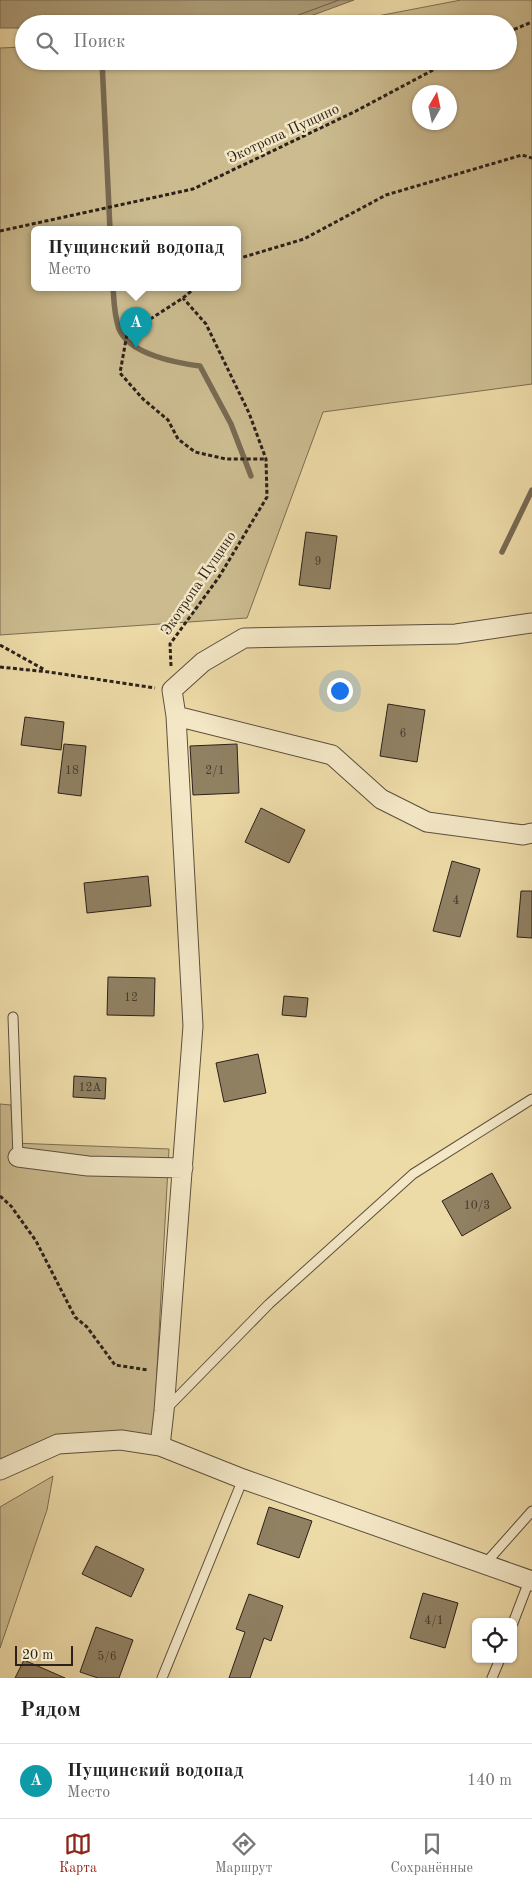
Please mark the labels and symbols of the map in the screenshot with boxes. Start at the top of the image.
north arrow [412,85,457,130]
street label: Экотропа Пущино [225,102,342,167]
pin: A [120,307,152,348]
street label: Экотропа Пущино [159,529,239,638]
house number: 9 [315,556,321,568]
your location [327,678,353,704]
house number: 6 [400,728,407,740]
house number: 18 [65,765,79,777]
house number: 2/1 [205,765,225,777]
house number: 4 [453,895,460,907]
house number: 12 [124,992,138,1004]
house number: 12А [78,1082,102,1094]
house number: 10/3 [464,1200,490,1212]
house number: 4/1 [424,1615,444,1627]
scale bar [15,1643,72,1666]
house number: 5/6 [97,1650,117,1663]

